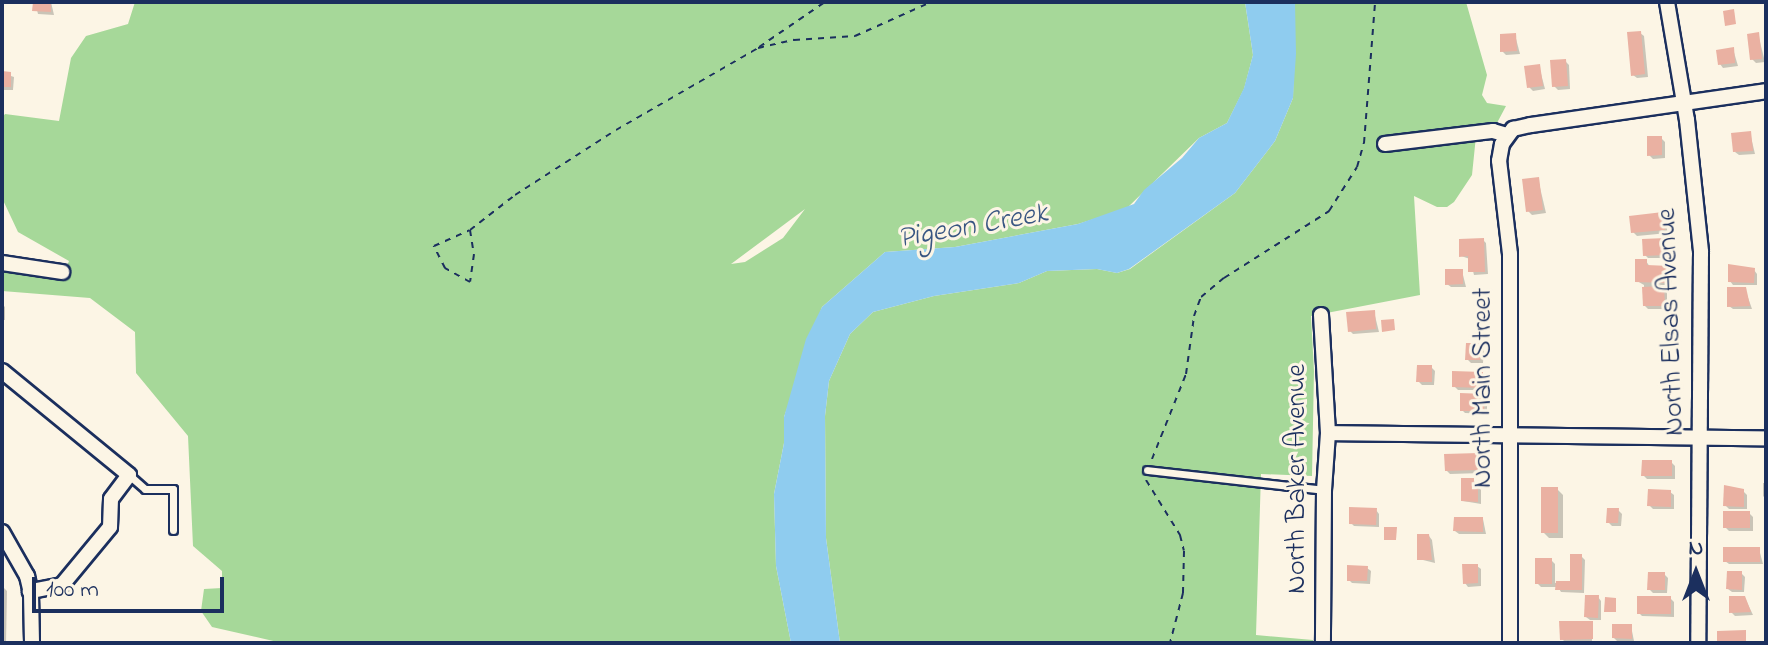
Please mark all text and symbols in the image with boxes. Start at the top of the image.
water label: Pigeon Creek [895,196,1051,258]
street label: North Elsas Avenue [1651,208,1693,436]
street label: North Main Street [1467,288,1501,488]
street label: North Baker Avenue [1281,364,1315,594]
north arrow [1656,533,1736,613]
text: N [1689,533,1703,565]
scale bar [36,561,228,611]
text: 100 m [46,573,99,608]

